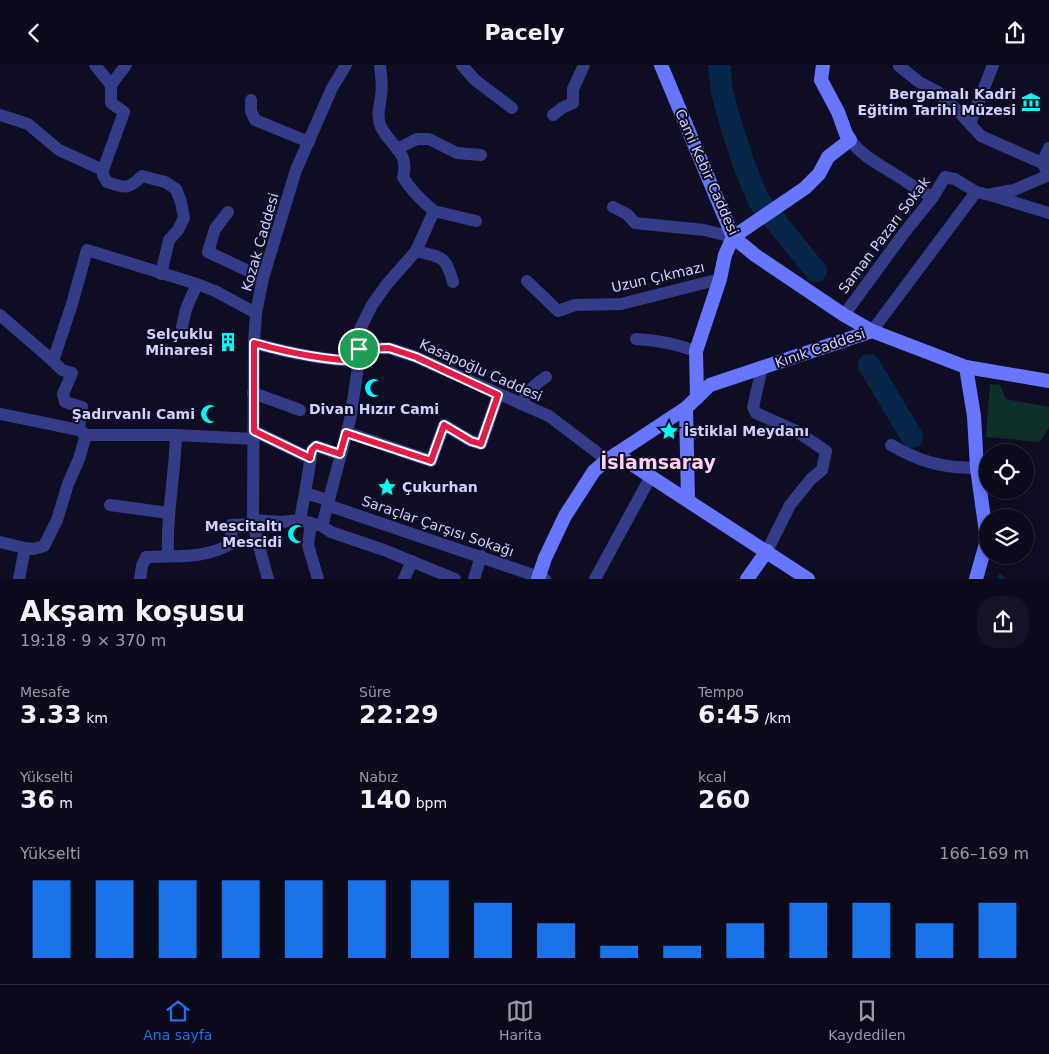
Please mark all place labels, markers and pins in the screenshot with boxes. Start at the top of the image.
place label: Bergamalı Kadri Eğitim Tarihi Müzesi [857,86,1016,118]
museum icon: Bergamalı Kadri Eğitim Tarihi Müzesi [1020,91,1042,113]
place label: Selçuklu Minaresi [145,326,213,358]
pin [338,328,380,370]
building icon: Selçuklu Minaresi [217,331,239,353]
mosque icon: Divan Hızır Cami [363,377,385,399]
place label: Divan Hızır Cami [309,401,439,417]
mosque icon: Şadırvanlı Cami [199,403,221,425]
place label: Şadırvanlı Cami [72,406,195,422]
place icon: İstiklal Meydanı [658,420,680,442]
place label: İstiklal Meydanı [684,423,809,439]
place icon: Çukurhan [376,476,398,498]
place label: Çukurhan [402,479,478,495]
place label: Mescitaltı Mescidi [205,518,282,550]
mosque icon: Mescitaltı Mescidi [286,523,308,545]

